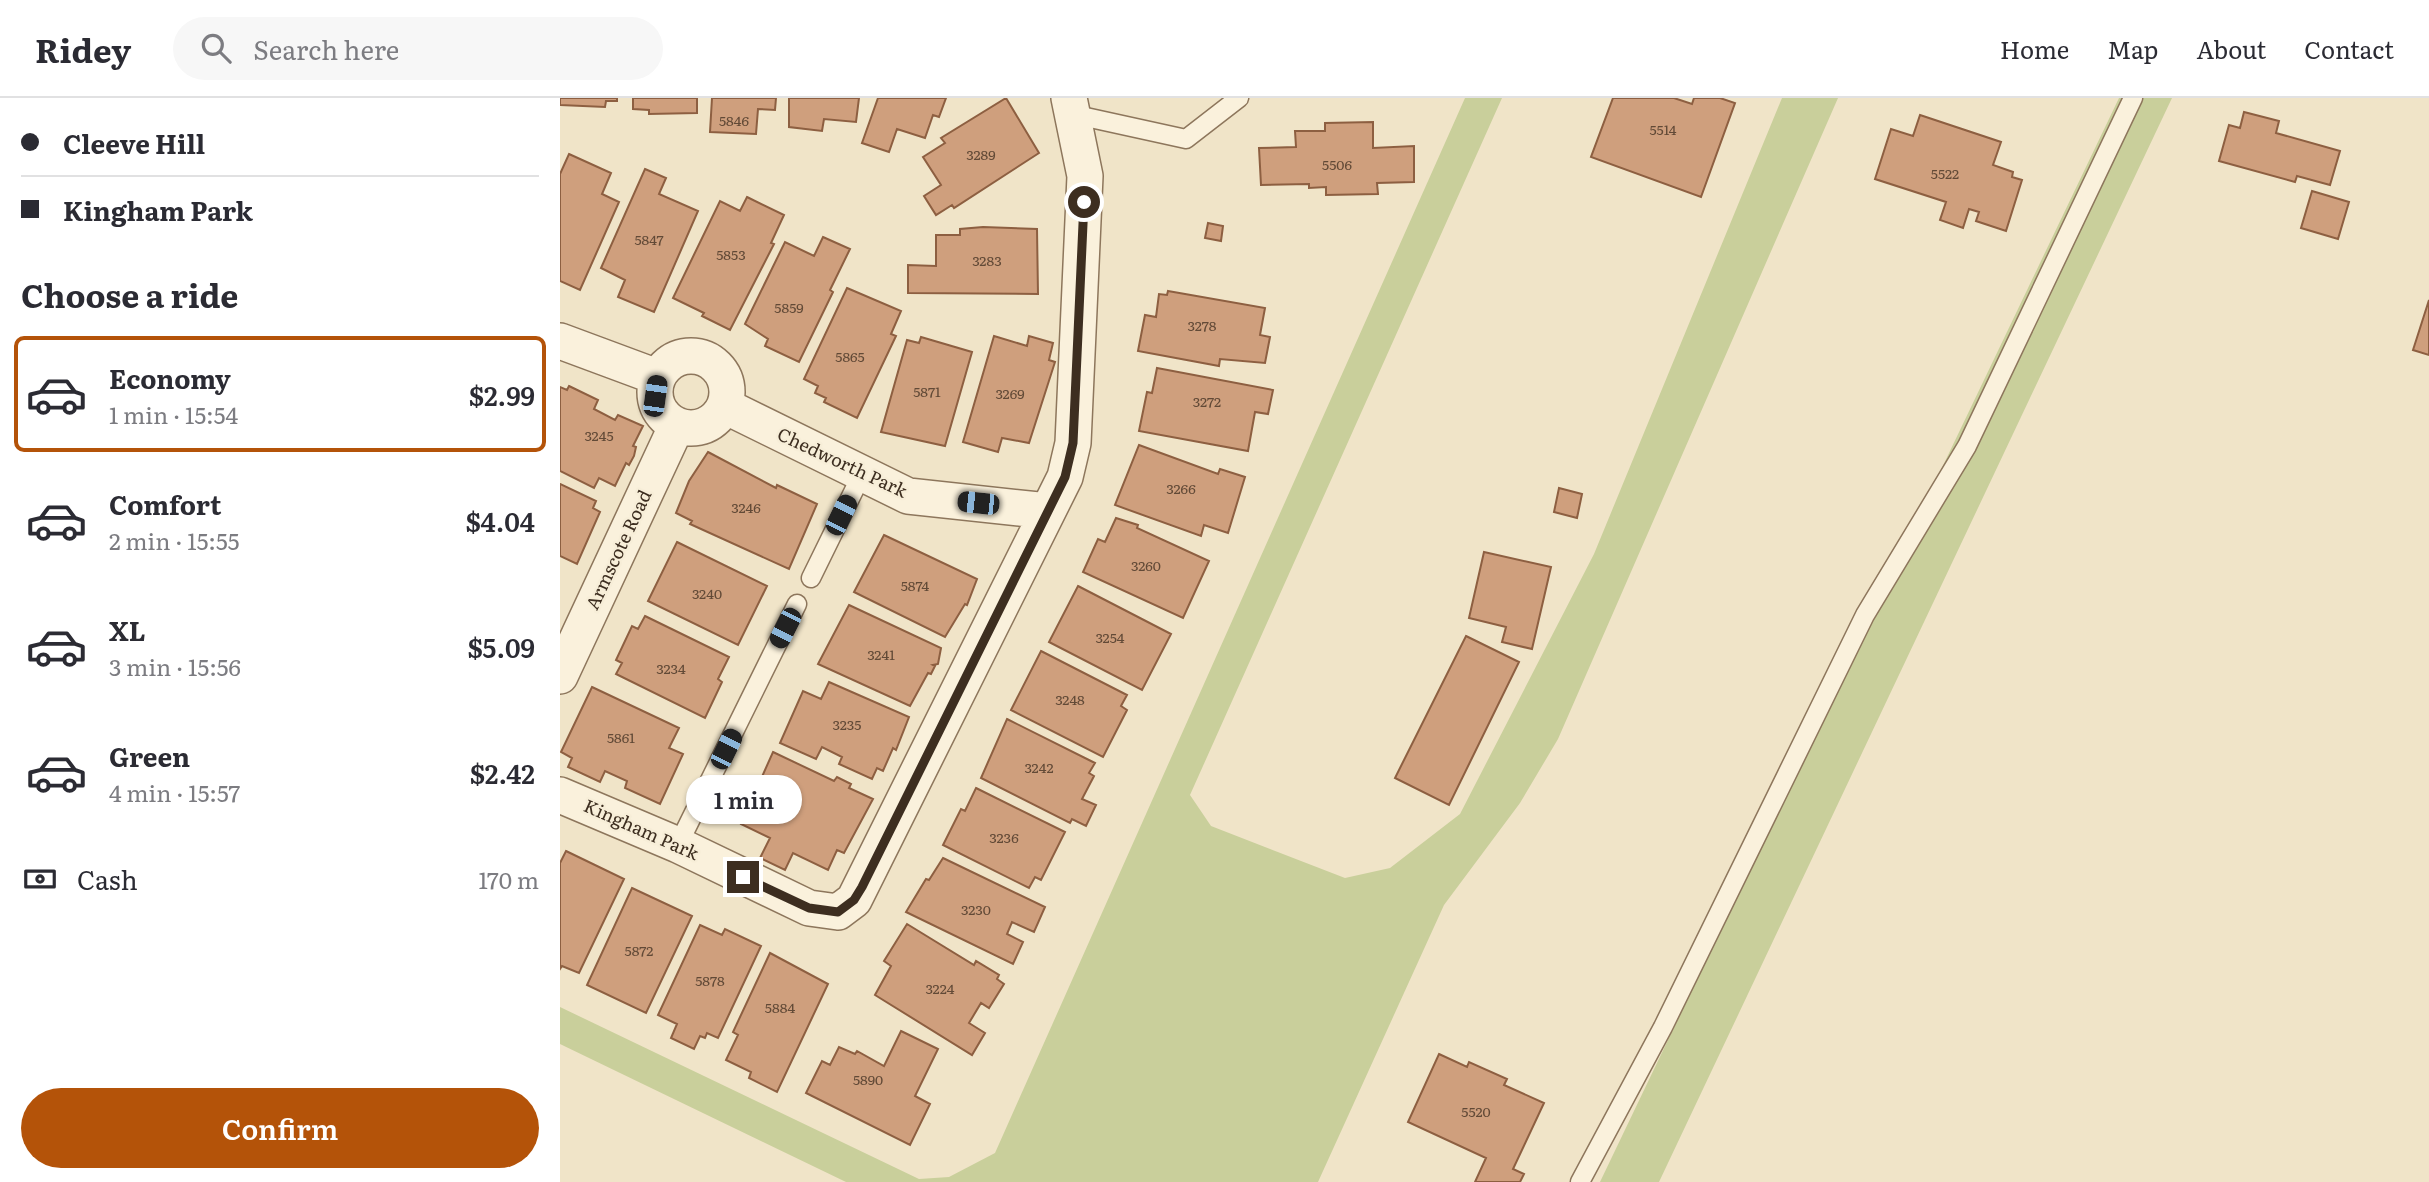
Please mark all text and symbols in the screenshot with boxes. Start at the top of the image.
search box [173,17,663,80]
text: Ridey [35,24,131,73]
icon: search [197,29,235,67]
text: Search here [253,29,399,68]
text: Home [2000,31,2069,66]
text: Map [2107,31,2158,66]
text: About [2196,31,2266,66]
text: Contact [2304,31,2394,66]
house number: 5846 [719,110,750,130]
house number: 5514 [1649,119,1677,139]
text: Cleeve Hill [63,123,205,162]
house number: 3289 [966,144,996,164]
house number: 5506 [1322,154,1352,174]
house number: 5522 [1931,163,1959,183]
route start [1068,186,1100,218]
text: Kingham Park [63,190,253,229]
house number: 5847 [634,229,664,249]
house number: 5853 [716,244,746,264]
house number: 3283 [972,250,1002,270]
text: Choose a ride [21,270,238,318]
house number: 5859 [774,297,804,317]
house number: 3278 [1188,315,1217,335]
house number: 5865 [835,346,865,366]
text: Economy [109,358,231,397]
icon: car [25,363,88,426]
car [642,374,669,418]
text: $2.99 [469,375,535,414]
house number: 5871 [913,381,941,401]
house number: 3269 [995,383,1025,403]
house number: 3272 [1193,391,1221,411]
text: 1 min · 15:54 [109,397,238,431]
street label: Chedworth Park [773,420,913,504]
house number: 3245 [584,425,614,445]
house number: 3266 [1166,478,1196,498]
text: Comfort [109,484,221,523]
street label: Armscote Road [578,485,657,614]
icon: car [25,489,88,552]
car [957,490,1000,516]
car [823,492,860,538]
house number: 3246 [731,497,761,517]
text: $4.04 [465,501,535,540]
text: 2 min · 15:55 [109,523,239,557]
house number: 3260 [1131,555,1161,575]
house number: 5874 [901,575,930,595]
house number: 3240 [692,583,722,603]
car [767,605,804,651]
text: XL [109,610,146,649]
icon: car [25,615,88,678]
text: $5.09 [468,627,535,666]
house number: 3254 [1095,627,1125,647]
house number: 3241 [867,644,895,664]
text: 3 min · 15:56 [109,649,241,683]
house number: 3234 [656,658,686,678]
house number: 3248 [1055,689,1085,709]
house number: 3235 [833,714,861,734]
car [708,726,745,772]
house number: 5861 [607,727,635,747]
text: Green [109,736,190,775]
icon: car [25,741,88,804]
text: $2.42 [470,753,535,792]
house number: 3242 [1024,757,1054,777]
text: 4 min · 15:57 [109,775,240,809]
callout: 1 min [685,776,801,824]
text: 1 min [714,782,774,816]
street label: Kingham Park [580,791,704,866]
house number: 3236 [989,827,1019,847]
text: Cash [77,859,138,898]
icon: cash [21,860,59,898]
route end [727,861,759,893]
text: 170 m [478,862,539,896]
house number: 3230 [961,899,991,919]
house number: 5872 [625,940,653,960]
house number: 5878 [695,970,725,990]
house number: 3224 [925,978,955,998]
house number: 5884 [765,997,795,1017]
house number: 5890 [853,1069,883,1089]
button: Confirm [21,1088,539,1168]
house number: 5520 [1461,1101,1491,1121]

